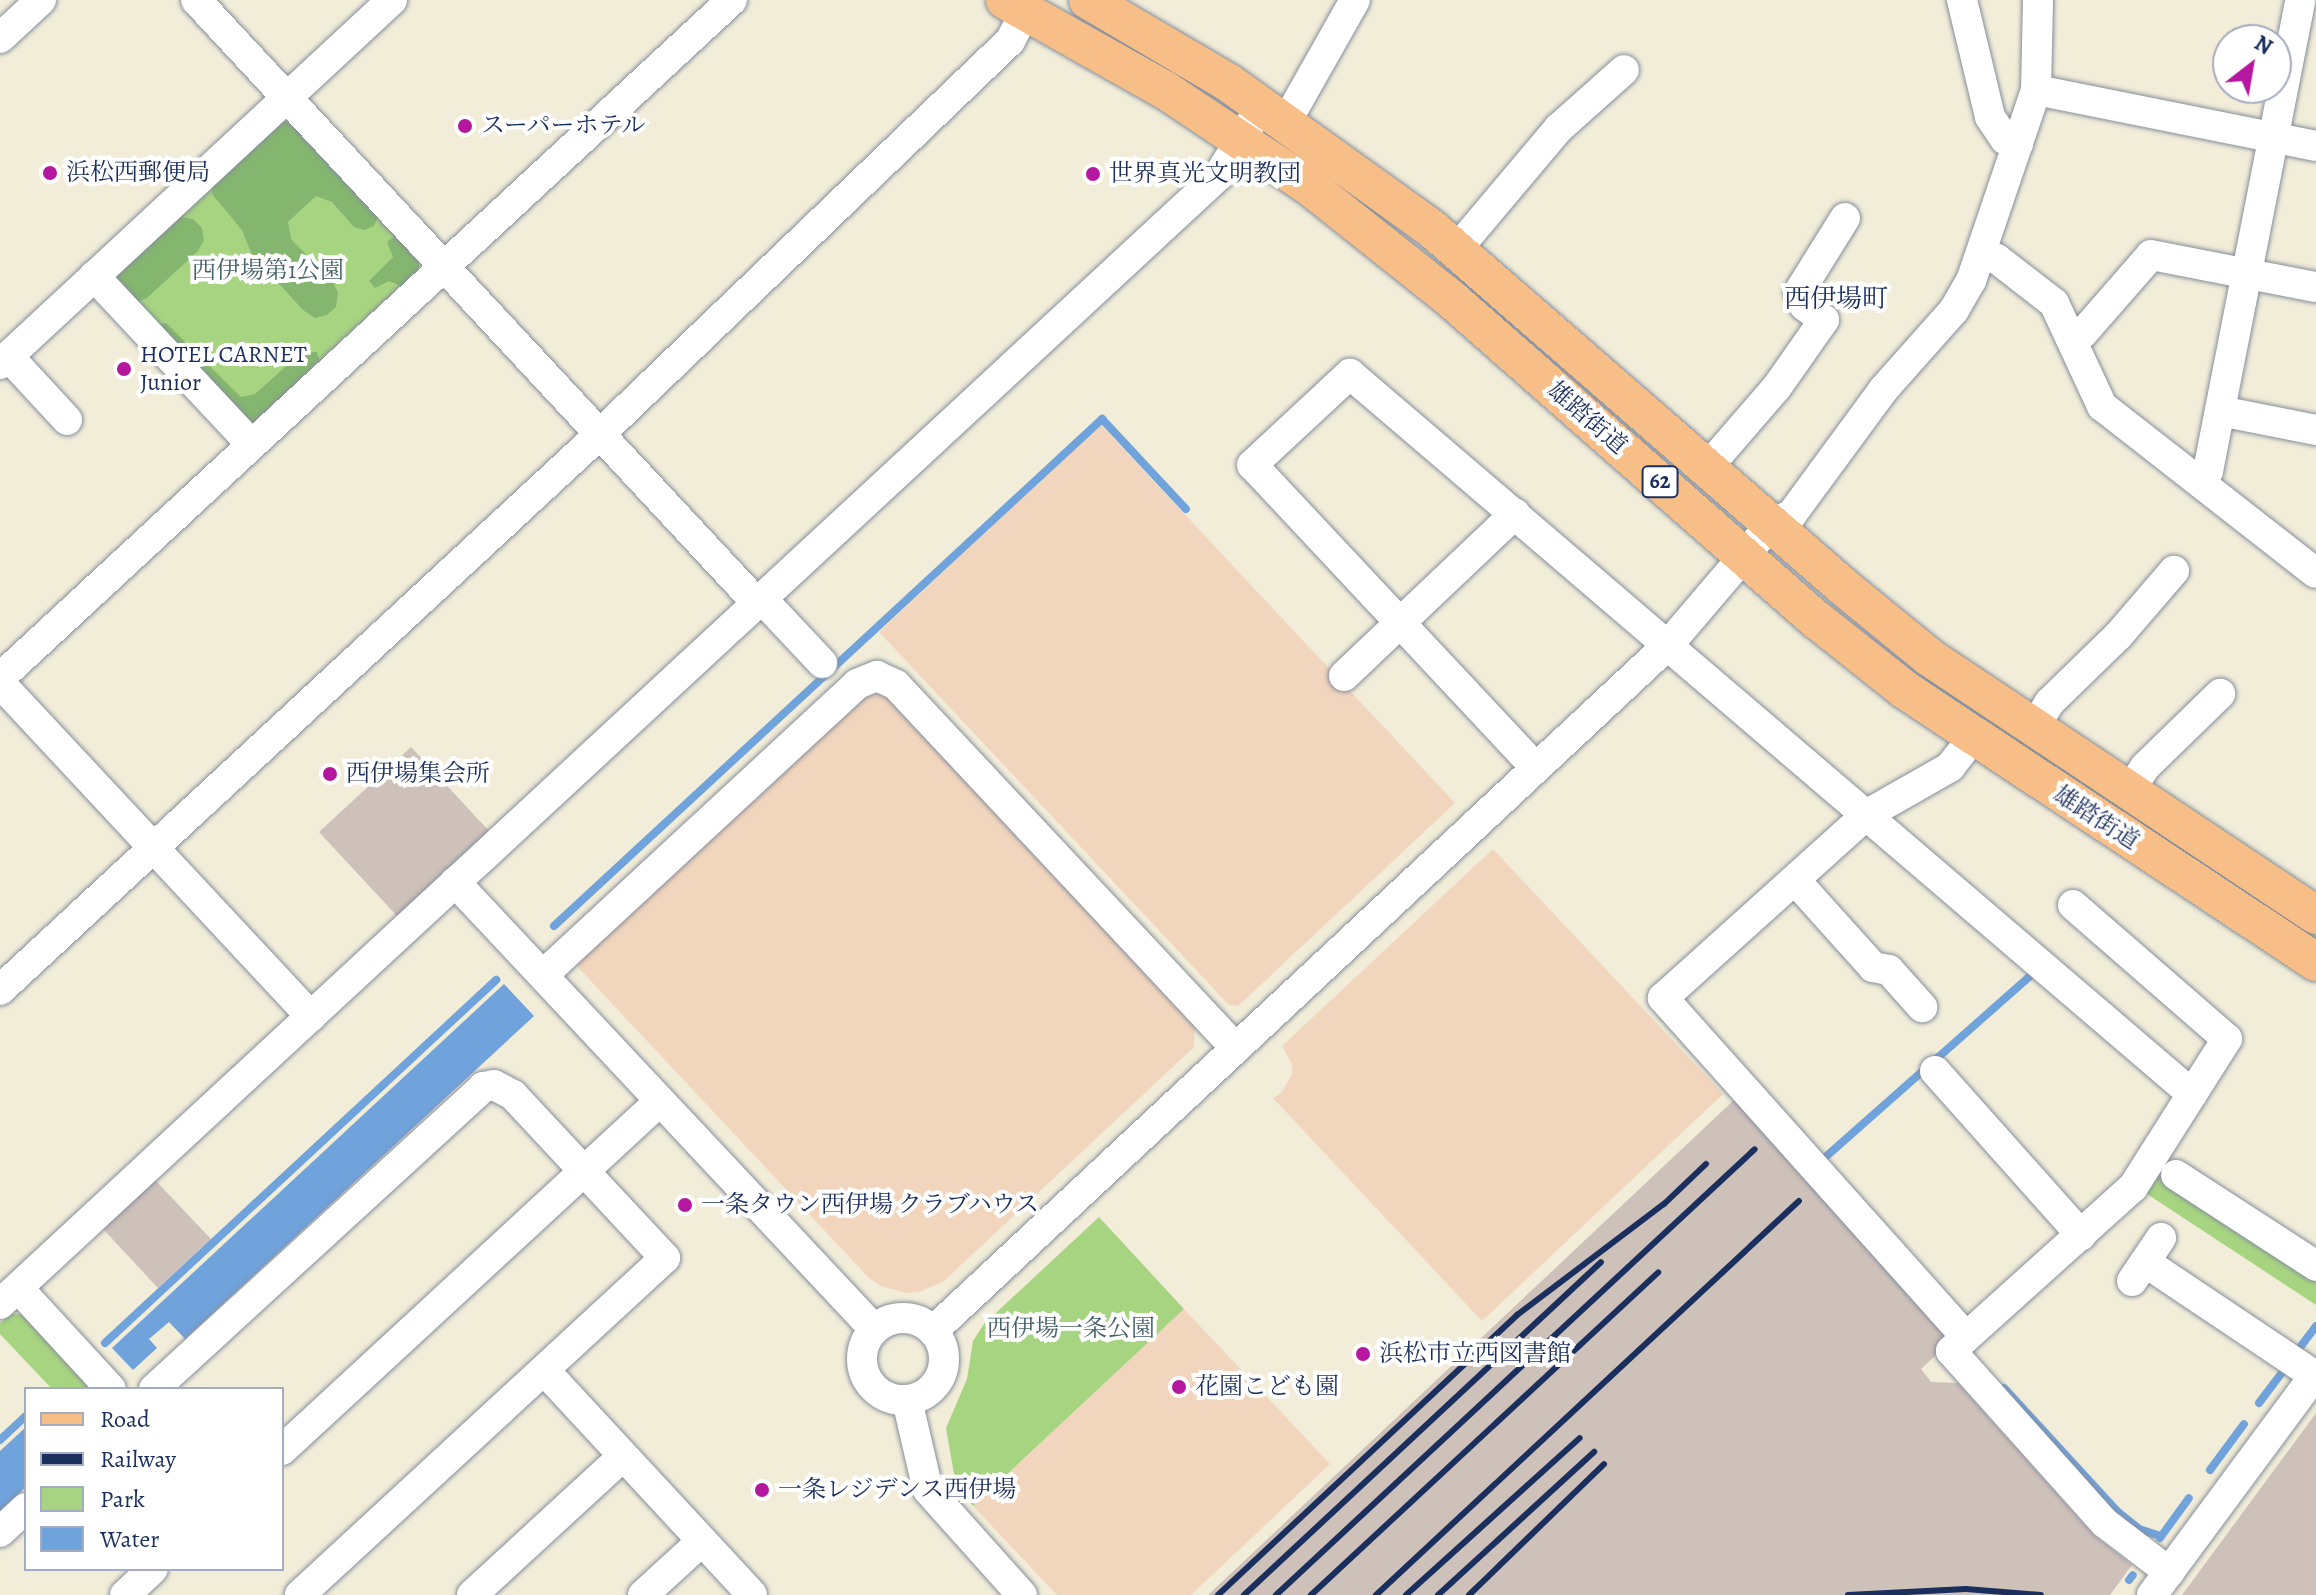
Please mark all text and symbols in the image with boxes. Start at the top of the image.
north arrow [2212,24,2292,104]
text: N [2249,28,2278,62]
place label: スーパーホテル [481,112,648,140]
marker: スーパーホテル [456,117,474,135]
place label: 浜松西郵便局 [66,159,210,187]
place label: 世界真光文明教団 [1109,160,1301,188]
marker: 浜松西郵便局 [41,164,59,182]
marker: 世界真光文明教団 [1084,165,1102,183]
park label: 西伊場第1公園 [192,257,344,285]
district label: 西伊場町 [1784,283,1888,315]
place label: HOTEL CARNET Junior [140,341,307,397]
marker: HOTEL CARNET Junior [115,360,133,378]
street label: 雄踏街道 [1541,376,1633,460]
road number: 62 [1640,464,1680,500]
place label: 西伊場集会所 [346,760,490,788]
marker: 西伊場集会所 [321,765,339,783]
street label: 雄踏街道 [2048,780,2144,856]
place label: 一条タウン西伊場 クラブハウス [701,1191,1042,1219]
marker: 一条タウン西伊場 クラブハウス [676,1196,694,1214]
park label: 西伊場一条公園 [987,1315,1155,1343]
place label: 浜松市立西図書館 [1379,1340,1571,1368]
marker: 浜松市立西図書館 [1354,1345,1372,1363]
place label: 花園こども園 [1195,1373,1339,1401]
marker: 花園こども園 [1170,1378,1188,1396]
legend [24,1387,284,1571]
text: Road [100,1403,150,1435]
text: Railway [100,1443,176,1475]
place label: 一条レジデンス西伊場 [778,1476,1018,1504]
marker: 一条レジデンス西伊場 [753,1481,771,1499]
text: Park [100,1483,145,1515]
text: Water [100,1523,160,1555]

